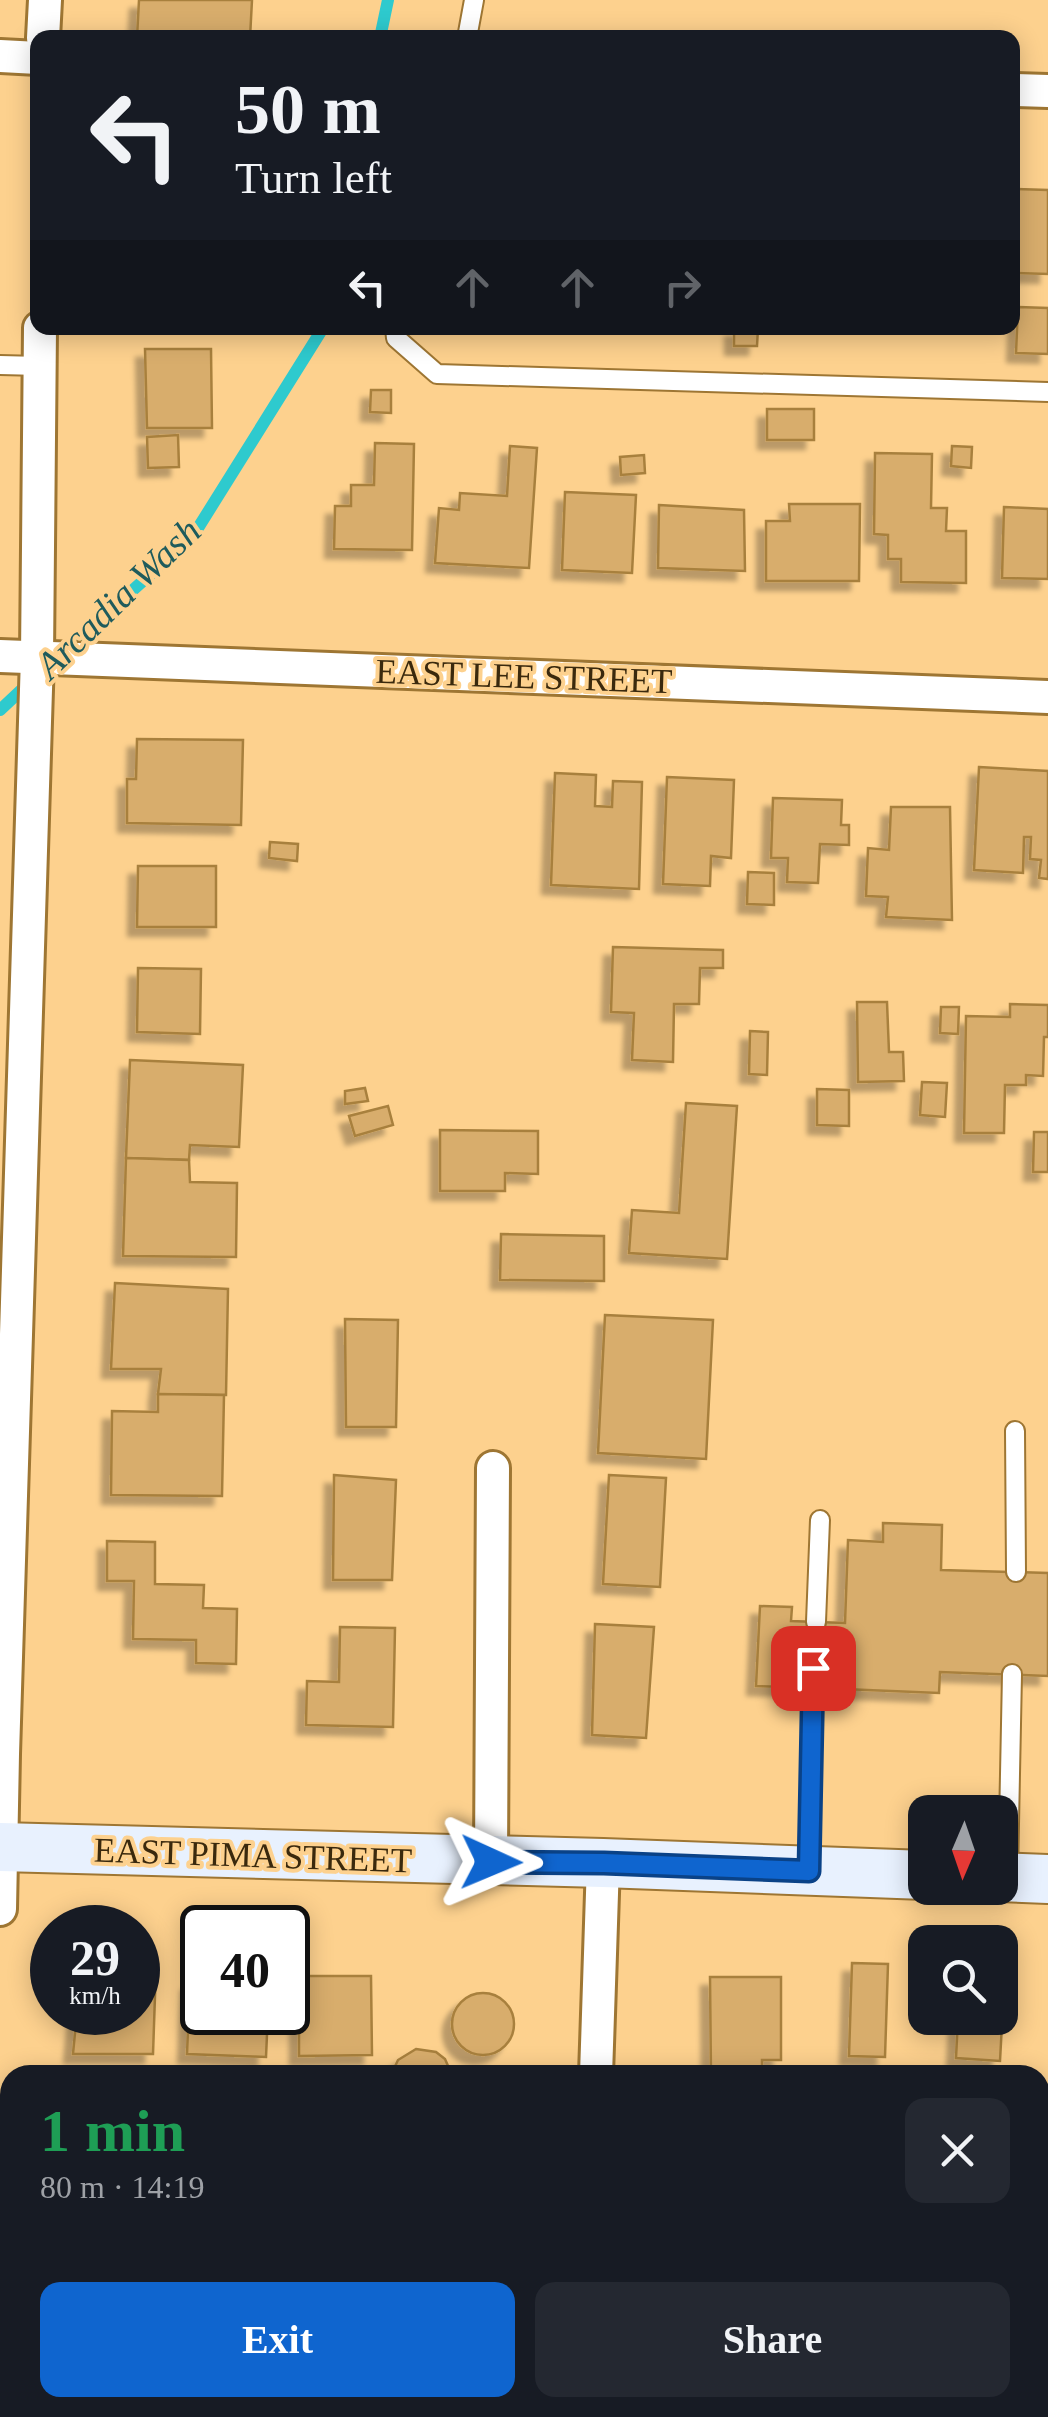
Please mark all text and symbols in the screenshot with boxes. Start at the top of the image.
icon: left [70,70,200,200]
text: 50 m [235,71,381,148]
text: Turn left [235,153,392,203]
icon: left [340,260,395,315]
icon: ahead [445,260,500,315]
icon: ahead [550,260,605,315]
icon: right [655,260,710,315]
water label: Arcadia Wash [25,509,209,689]
street label: EAST LEE STREET [375,652,673,701]
pin [771,1626,856,1711]
icon: arrive [786,1641,841,1696]
north arrow [908,1795,1018,1905]
map controls [908,1795,1018,2035]
position arrow [439,1810,543,1914]
street label: EAST PIMA STREET [93,1830,413,1881]
speed limit sign: 40 [180,1905,310,2035]
button: search [908,1925,1018,2035]
text: 29 [70,1930,120,1986]
text: km/h [69,1982,121,2009]
text: 1 min [40,2098,185,2164]
button: close [905,2098,1010,2203]
text: 80 m · 14:19 [40,2169,204,2205]
button: Exit [40,2282,515,2397]
button: Share [535,2282,1010,2397]

